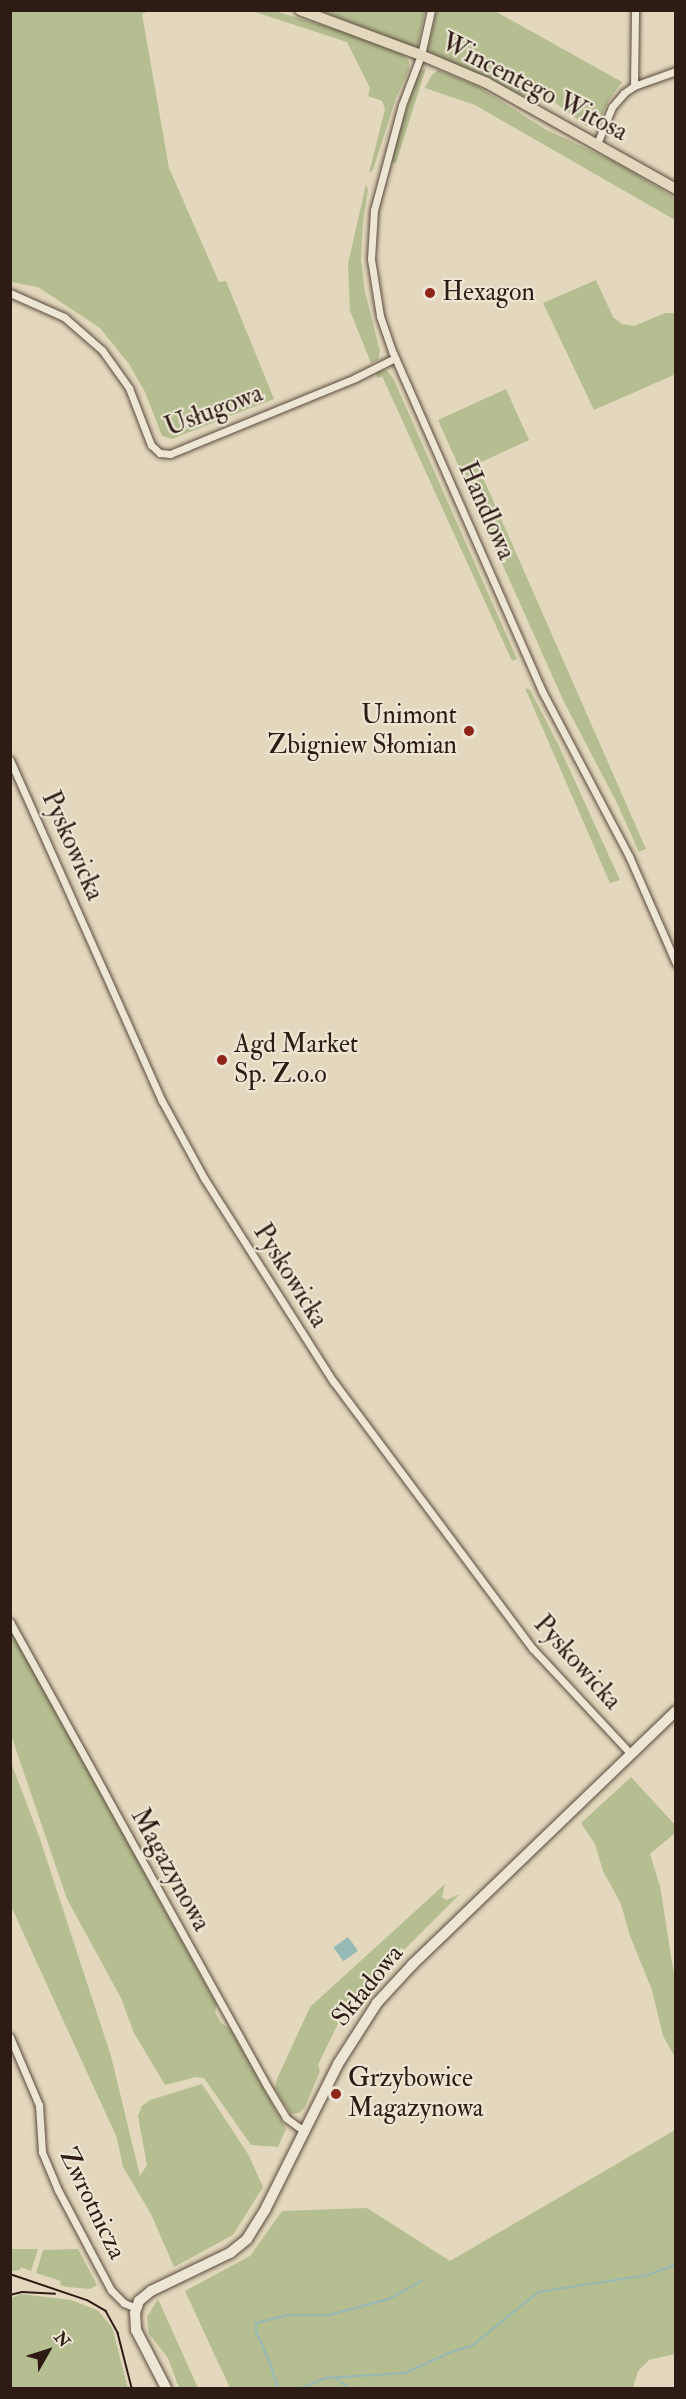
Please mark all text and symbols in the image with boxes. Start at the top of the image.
street label: Wincentego Witosa [436,28,632,148]
place label: Hexagon [442,277,535,309]
marker: Hexagon [423,286,437,300]
street label: Usługowa [161,378,267,444]
street label: Handlowa [451,457,521,565]
place label: Unimont Zbigniew Słomian [268,700,457,762]
marker: Unimont Zbigniew Słomian [462,724,476,738]
street label: Pyskowicka [34,787,110,905]
place label: Agd Market Sp. Z.o.o [234,1029,358,1090]
marker: Agd Market Sp. Z.o.o [215,1053,229,1067]
street label: Pyskowicka [246,1218,334,1334]
street label: Pyskowicka [527,1609,627,1717]
street label: Magazynowa [124,1803,216,1937]
street label: Składowa [326,1939,410,2033]
place label: Grzybowice Magazynowa [348,2063,484,2124]
marker: Grzybowice Magazynowa [329,2087,343,2101]
street label: Zwrotnicza [52,2143,132,2265]
north arrow [18,2321,78,2381]
text: N [50,2328,74,2352]

